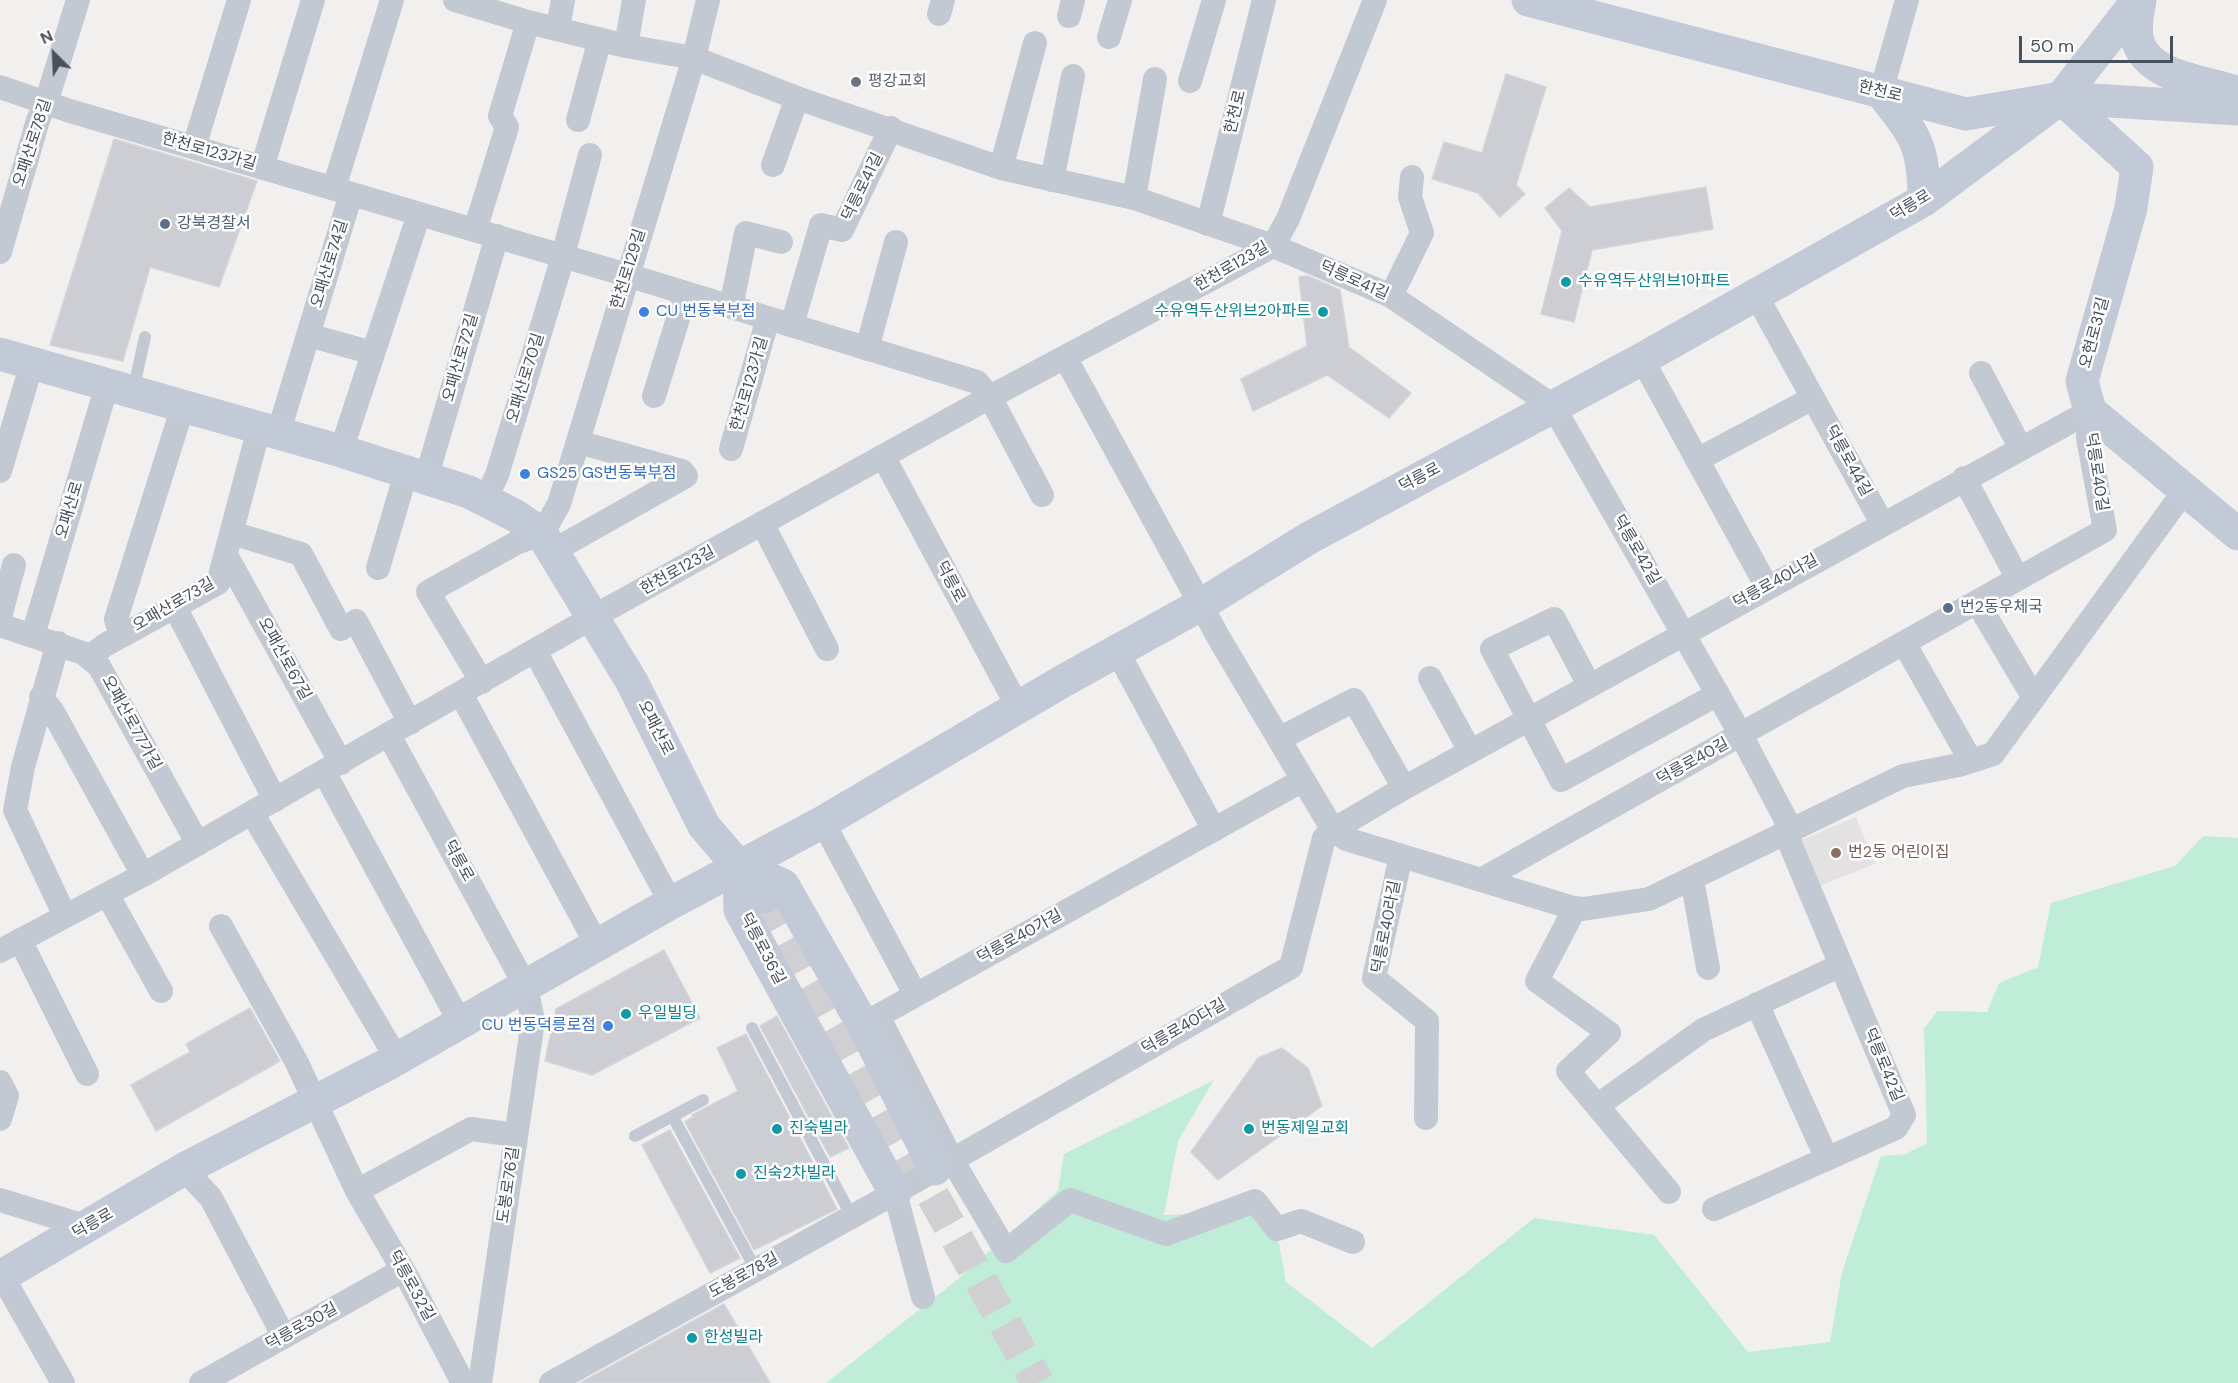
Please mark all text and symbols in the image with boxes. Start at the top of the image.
north arrow [24,24,84,84]
scale bar [2022,24,2176,62]
text: N [37,25,56,49]
text: 50 m [2030,34,2074,58]
place label: 평강교회 [868,72,927,92]
marker: 평강교회 [849,75,863,89]
street label: 한천로 [1856,77,1904,107]
street label: 한천로 [1221,88,1251,136]
street label: 오패산로78길 [10,96,56,190]
street label: 한천로123가길 [160,129,258,175]
street label: 덕릉로41길 [838,150,888,224]
street label: 덕릉로 [1887,186,1935,226]
place label: 강북경찰서 [177,214,251,234]
marker: 강북경찰서 [158,217,172,231]
street label: 오패산로74길 [308,218,352,310]
street label: 한천로129길 [608,227,650,311]
street label: 한천로123길 [1191,238,1273,296]
street label: 덕릉로41길 [1316,257,1392,305]
place label: 수유역두산위브1아파트 [1578,272,1730,292]
marker: 수유역두산위브1아파트 [1559,275,1573,289]
street label: 오현로31길 [2076,295,2114,371]
place label: CU 번동북부점 [656,302,756,322]
place label: 수유역두산위브2아파트 [1155,302,1311,322]
marker: CU 번동북부점 [637,305,651,319]
marker: 수유역두산위브2아파트 [1316,305,1330,319]
street label: 오패산로72길 [439,312,483,404]
street label: 오패산로70길 [503,331,549,425]
street label: 한천로123가길 [727,335,773,433]
street label: 덕릉로44길 [1821,422,1875,500]
street label: 덕릉로40길 [2080,431,2112,513]
street label: 덕릉로 [1396,459,1444,497]
place label: GS25 GS번동북부점 [537,464,677,484]
marker: GS25 GS번동북부점 [518,467,532,481]
street label: 오패산로 [52,479,88,541]
street label: 덕릉로42길 [1608,512,1664,588]
street label: 한천로123길 [637,543,719,599]
street label: 덕릉로40나길 [1730,551,1822,613]
street label: 덕릉로 [931,558,969,606]
street label: 오패산로73길 [130,574,218,636]
place label: 번2동우체국 [1960,598,2043,618]
marker: 번2동우체국 [1941,601,1955,615]
street label: 오패산로67길 [253,614,315,704]
street label: 오패산로77가길 [97,672,165,774]
street label: 오패산로 [633,697,677,759]
street label: 덕릉로40길 [1654,734,1732,790]
street label: 덕릉로 [439,837,477,885]
place label: 번2동 어린이집 [1848,843,1950,863]
marker: 번2동 어린이집 [1829,846,1843,860]
street label: 덕릉로40라길 [1369,879,1405,975]
street label: 덕릉로40가길 [974,906,1066,968]
street label: 덕릉로36길 [735,910,789,988]
street label: 덕릉로40다길 [1138,995,1230,1059]
place label: 우일빌딩 [638,1004,697,1024]
marker: 우일빌딩 [619,1007,633,1021]
place label: CU 번동덕릉로점 [481,1016,596,1036]
marker: CU 번동덕릉로점 [601,1019,615,1033]
street label: 덕릉로42길 [1859,1025,1907,1105]
place label: 진숙빌라 [789,1119,848,1139]
place label: 번동제일교회 [1261,1119,1349,1139]
marker: 진숙빌라 [770,1122,784,1136]
marker: 번동제일교회 [1242,1122,1256,1136]
street label: 도봉로76길 [494,1146,524,1224]
place label: 진숙2차빌라 [753,1164,836,1184]
marker: 진숙2차빌라 [734,1167,748,1181]
street label: 덕릉로 [69,1205,117,1243]
street label: 덕릉로32길 [384,1247,438,1325]
street label: 도봉로78길 [706,1249,782,1303]
street label: 덕릉로30길 [263,1299,341,1355]
place label: 한성빌라 [704,1328,763,1348]
marker: 한성빌라 [685,1331,699,1345]

